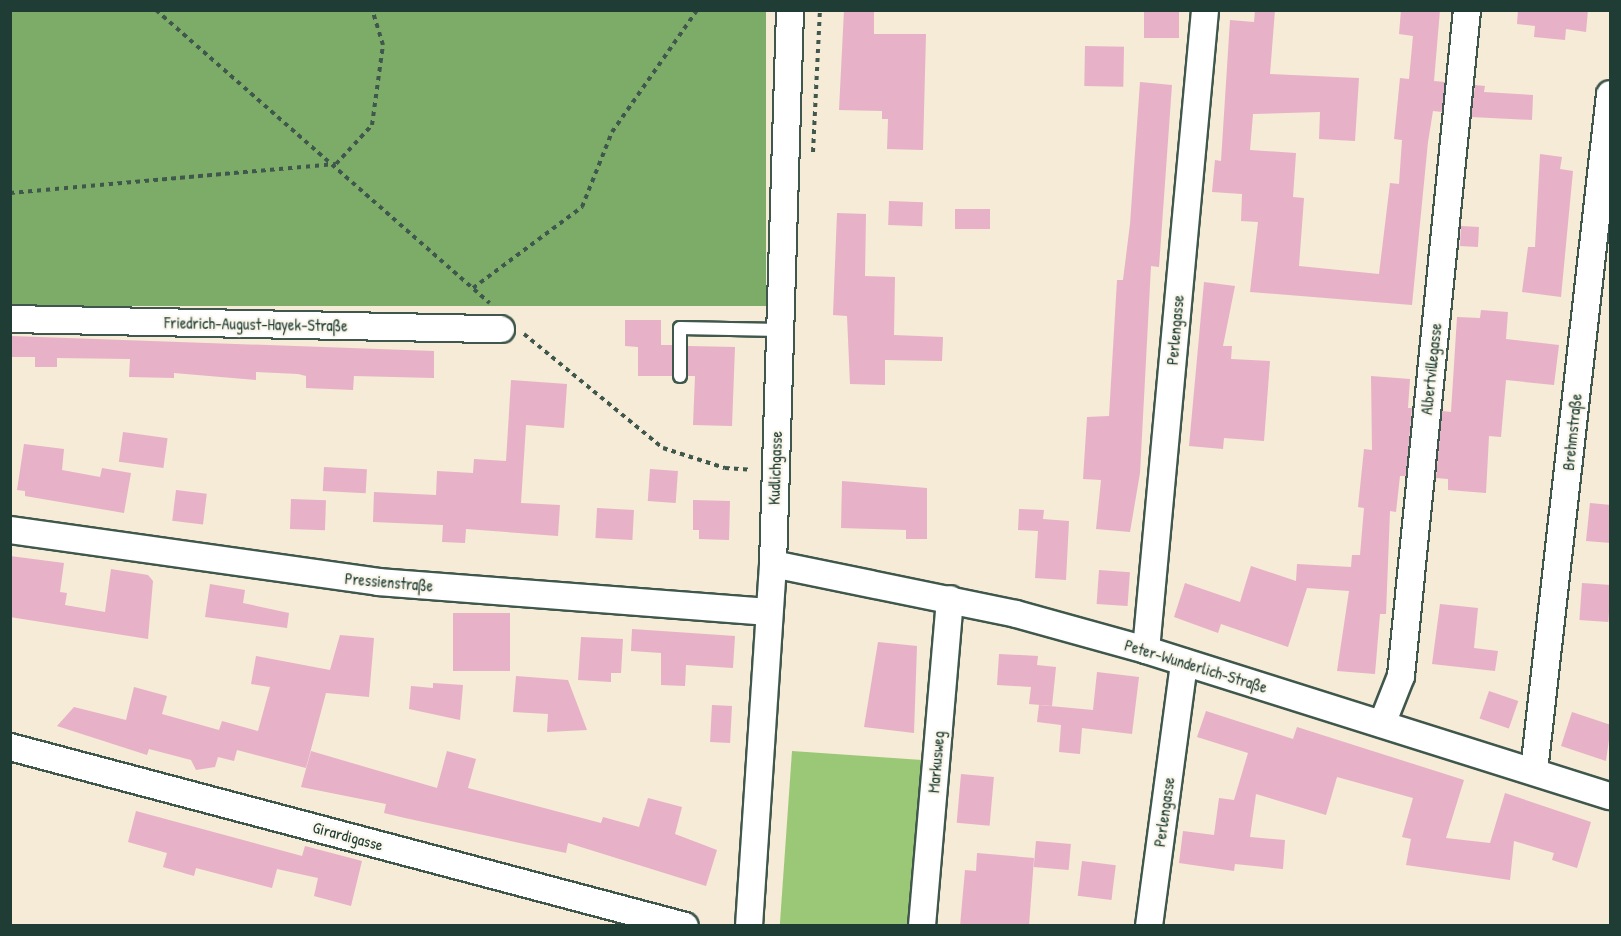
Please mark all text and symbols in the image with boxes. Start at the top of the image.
street label: Perlengasse [1162,294,1188,366]
street label: Friedrich-August-Hayek-Straße [164,313,348,335]
street label: Albertvillegasse [1417,322,1445,416]
street label: Brehmstraße [1558,393,1586,471]
street label: Kudlichgasse [764,431,786,505]
street label: Pressienstraße [344,569,434,595]
street label: Peter-Wunderlich-Straße [1122,635,1270,697]
street label: Markusweg [924,730,948,794]
street label: Perlengasse [1150,776,1178,848]
street label: Girardigasse [311,817,385,855]

